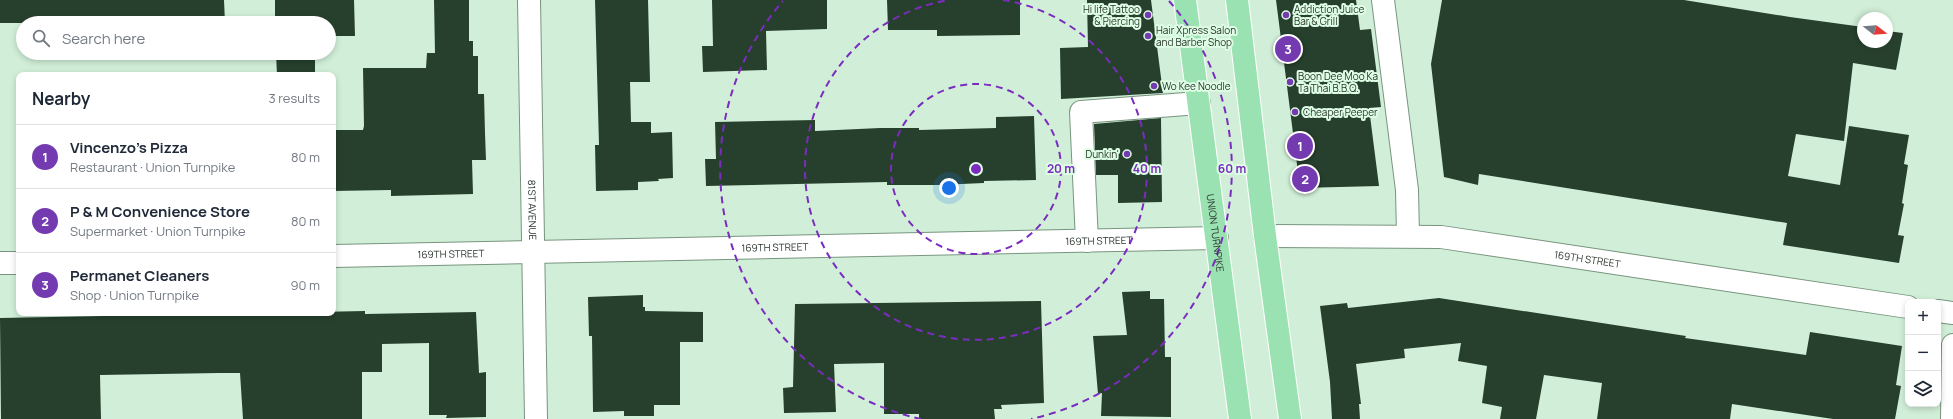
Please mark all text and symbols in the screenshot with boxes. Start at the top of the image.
place label: Hi life Tattoo & Piercing [1083,2,1140,28]
place label: Addiction Juice Bar & Grill [1294,2,1365,28]
marker: Hi life Tattoo & Piercing [1143,10,1153,20]
marker: Addiction Juice Bar & Grill [1281,10,1291,20]
north arrow [1857,12,1893,48]
search box [16,16,336,60]
place label: Hair Xpress Salon and Barber Shop [1156,23,1236,49]
icon: search [30,27,52,49]
text: Search here [62,28,145,49]
marker: Hair Xpress Salon and Barber Shop [1143,31,1153,41]
pin: 3 [1275,34,1301,64]
place label: Boon Dee Moo Ka Ta Thai B.B.Q. [1298,69,1378,95]
marker: Boon Dee Moo Ka Ta Thai B.B.Q. [1285,77,1295,87]
place label: Wo Kee Noodle [1162,79,1231,93]
marker: Wo Kee Noodle [1149,81,1159,91]
text: Nearby [32,87,90,110]
text: 3 results [268,89,320,107]
place label: Cheaper Peeper [1303,105,1378,119]
marker: Cheaper Peeper [1290,107,1300,117]
pin: 1 [1287,131,1313,161]
text: Vincenzo's Pizza [70,137,188,158]
place label: Dunkin' [1085,147,1119,161]
text: 1 [42,148,48,166]
text: 80 m [291,148,320,166]
marker: Dunkin' [1122,149,1132,159]
text: Restaurant · Union Turnpike [70,158,235,176]
text: 20 m [1047,160,1075,177]
text: 40 m [1133,160,1161,177]
text: 60 m [1218,160,1246,177]
centre of rings [969,162,983,176]
pin: 2 [1292,164,1318,194]
your location [939,178,959,198]
street label: 81ST AVENUE [525,180,540,241]
street label: UNION TURNPIKE [1204,193,1228,273]
text: P & M Convenience Store [70,201,250,222]
text: 2 [41,212,49,230]
text: 80 m [291,212,320,230]
text: Supermarket · Union Turnpike [70,222,246,240]
street label: 169TH STREET [1065,233,1132,248]
street label: 169TH STREET [741,239,809,255]
street label: 169TH STREET [417,246,485,261]
street label: 169TH STREET [1553,247,1622,271]
text: Permanet Cleaners [70,265,209,286]
text: 3 [41,276,49,294]
text: 90 m [290,276,320,294]
text: Shop · Union Turnpike [70,286,199,304]
map controls [1905,299,1941,407]
button: + [1905,299,1941,335]
button: − [1905,335,1941,371]
button: layers [1905,371,1941,407]

